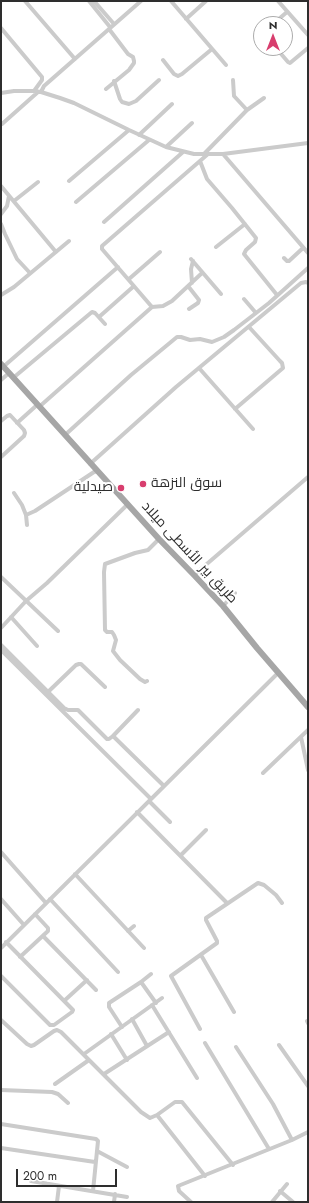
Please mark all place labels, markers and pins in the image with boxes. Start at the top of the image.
place label: سوق النزهة [151,476,222,492]
marker: سوق النزهة [138,479,148,489]
place label: صيدلية [74,480,113,496]
marker: صيدلية [116,483,126,493]

